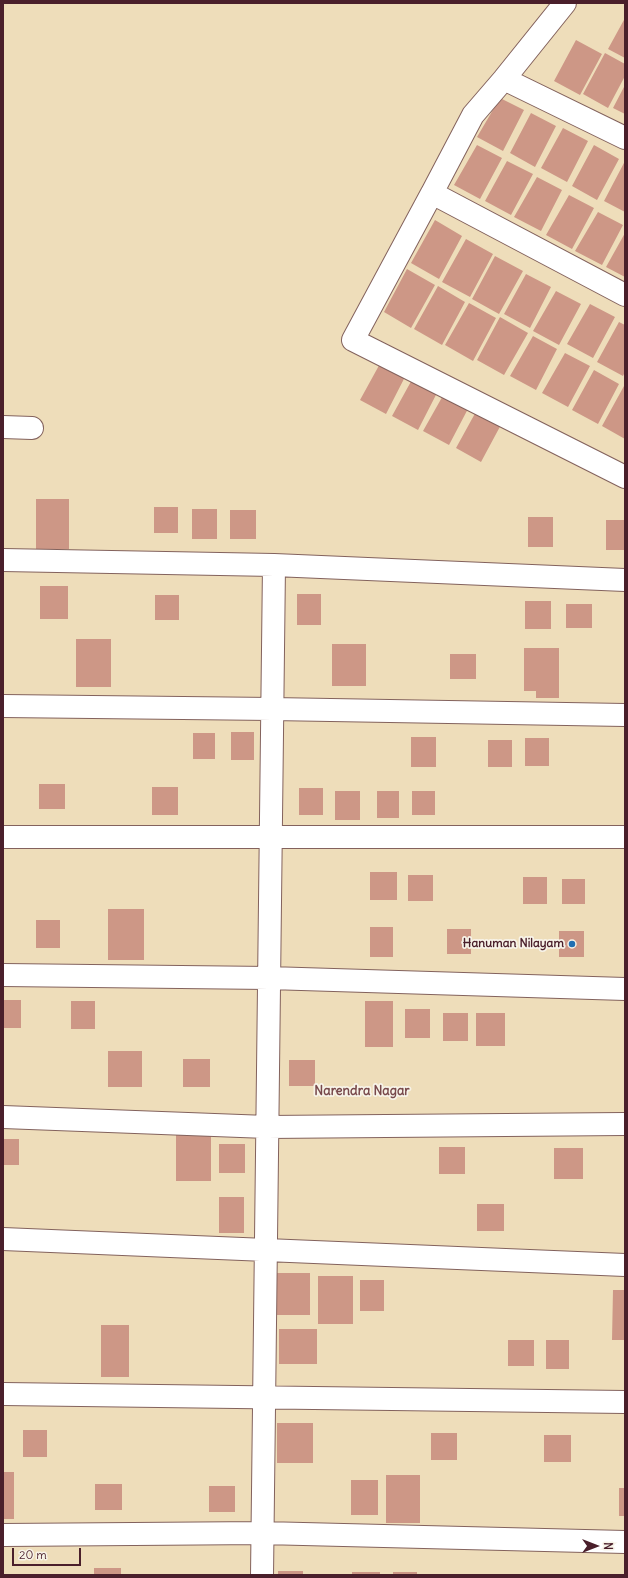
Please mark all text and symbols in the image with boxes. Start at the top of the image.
place label: Hanuman Nilayam [463,937,564,951]
marker: Hanuman Nilayam [567,939,577,949]
district label: Narendra Nagar [314,1083,410,1099]
north arrow [576,1526,616,1566]
scale bar [14,1540,83,1566]
text: N [601,1542,615,1550]
text: 20 m [19,1547,47,1562]

